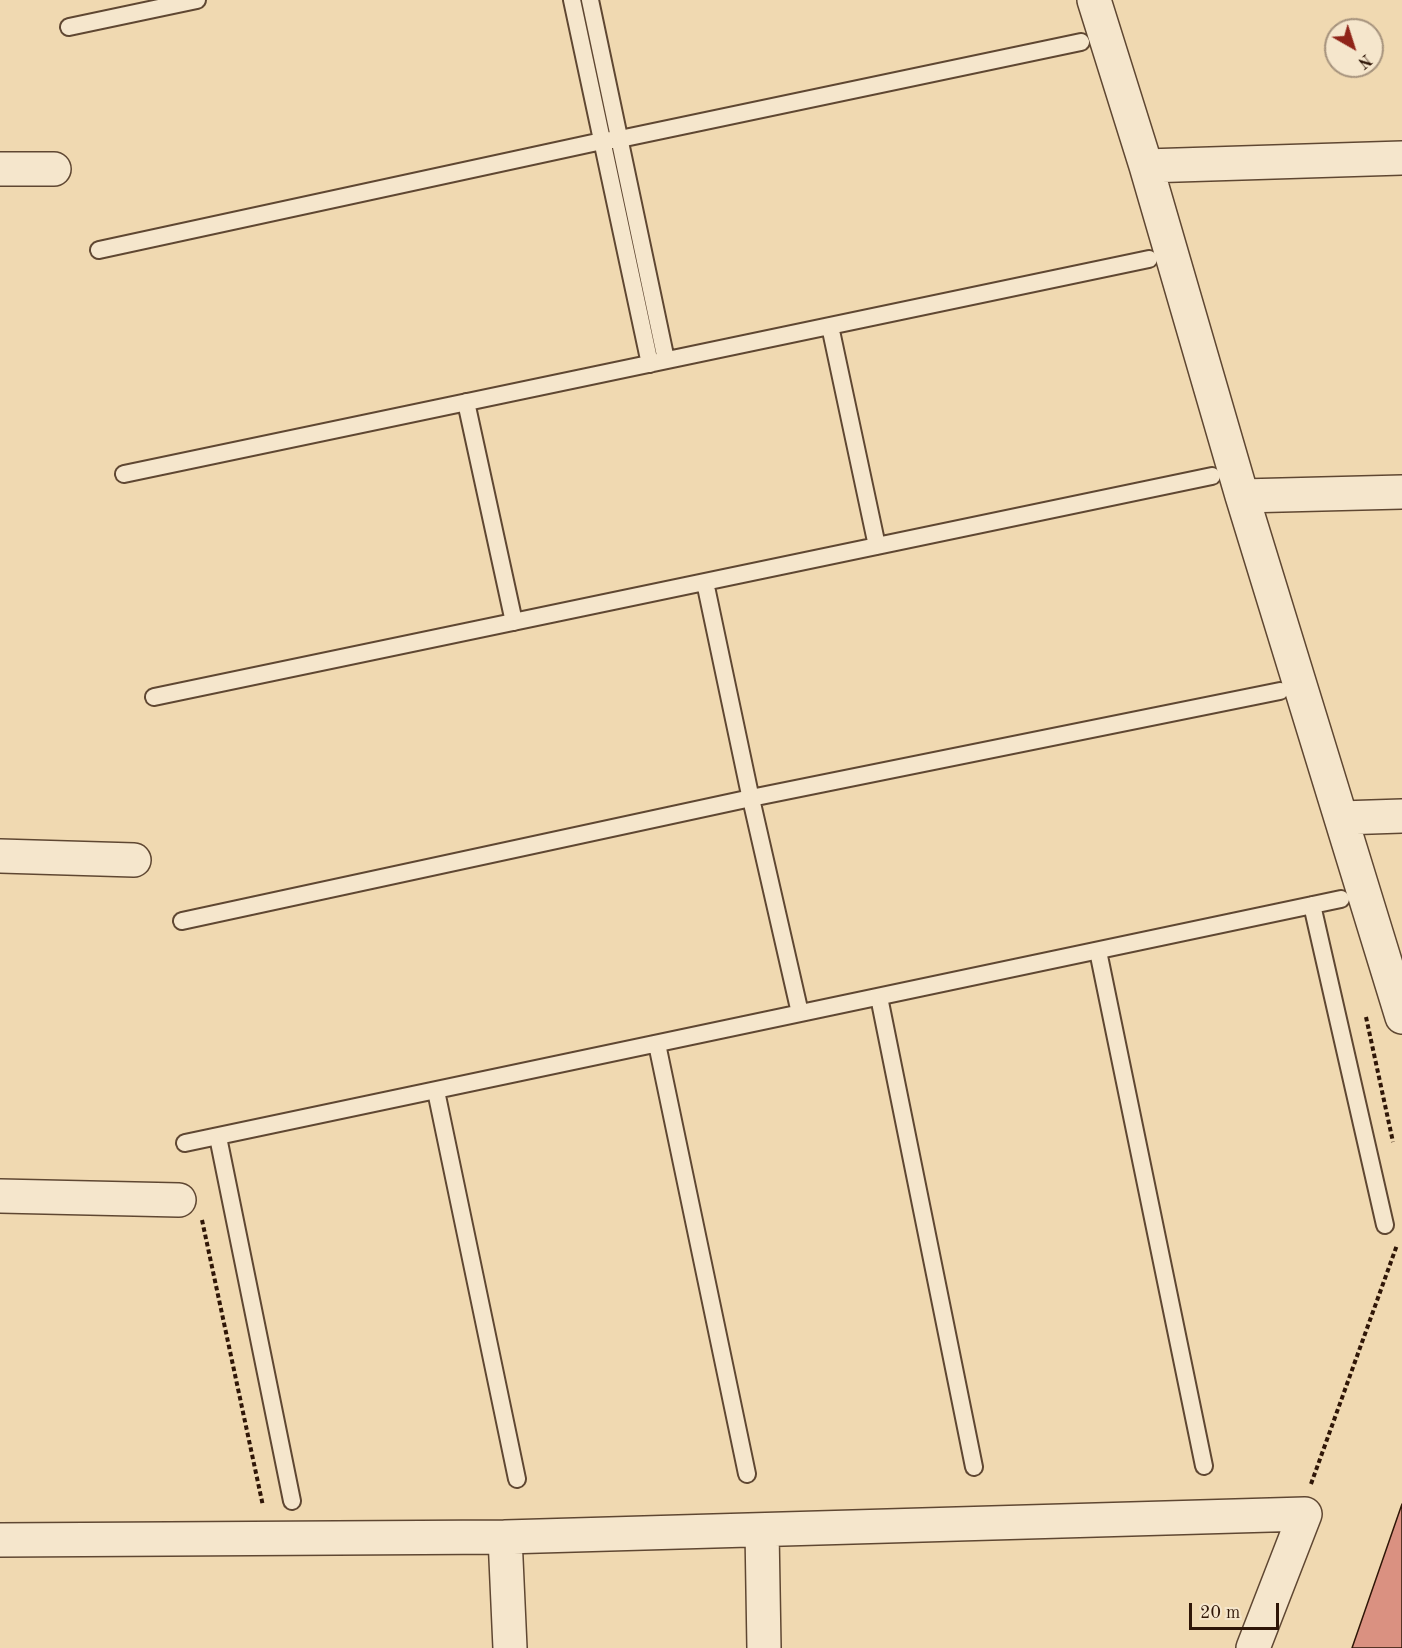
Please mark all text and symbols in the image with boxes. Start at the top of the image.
north arrow [1324,18,1384,78]
text: N [1354,50,1374,70]
scale bar [1192,1591,1282,1629]
text: 20 m [1200,1604,1240,1622]

